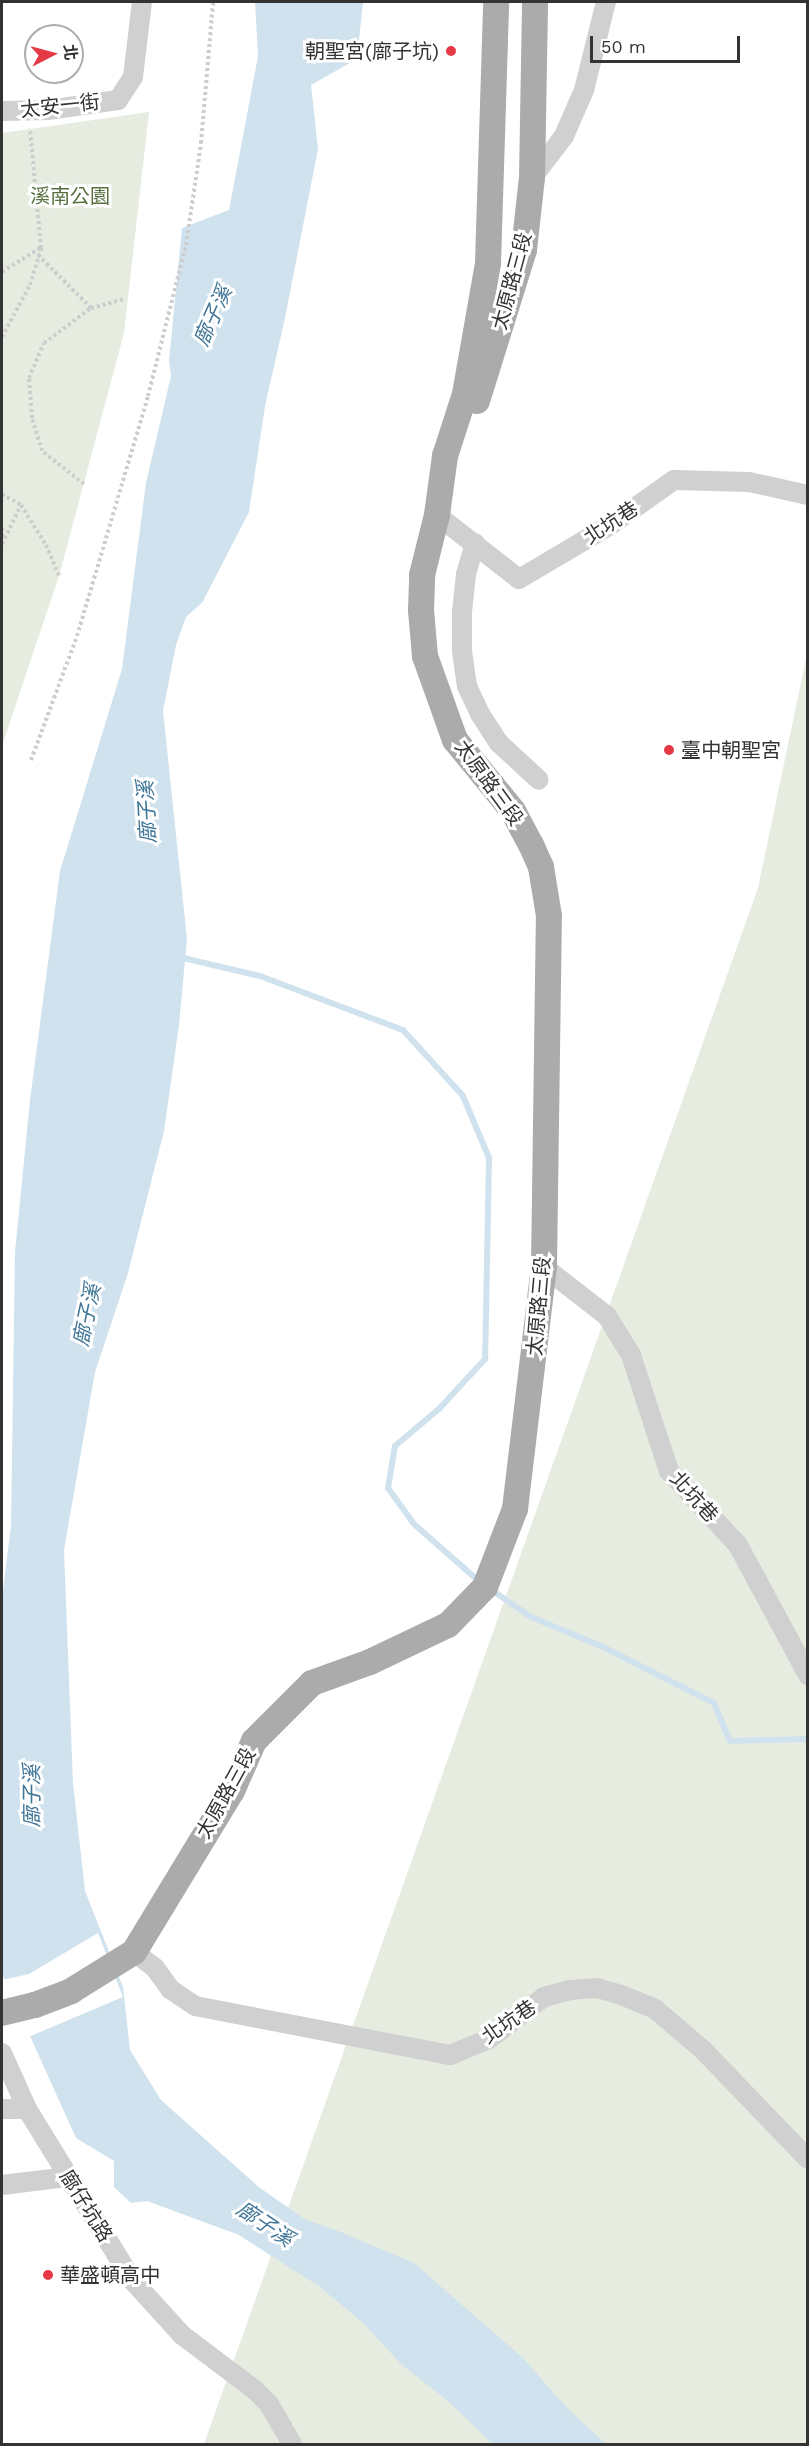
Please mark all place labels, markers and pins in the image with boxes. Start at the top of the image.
place label: 朝聖宮(廍子坑) [305,39,439,63]
marker: 朝聖宮(廍子坑) [444,44,458,58]
place label: 臺中朝聖宮 [681,738,781,762]
marker: 臺中朝聖宮 [662,743,676,757]
place label: 華盛頓高中 [60,2263,160,2287]
marker: 華盛頓高中 [41,2268,55,2282]

